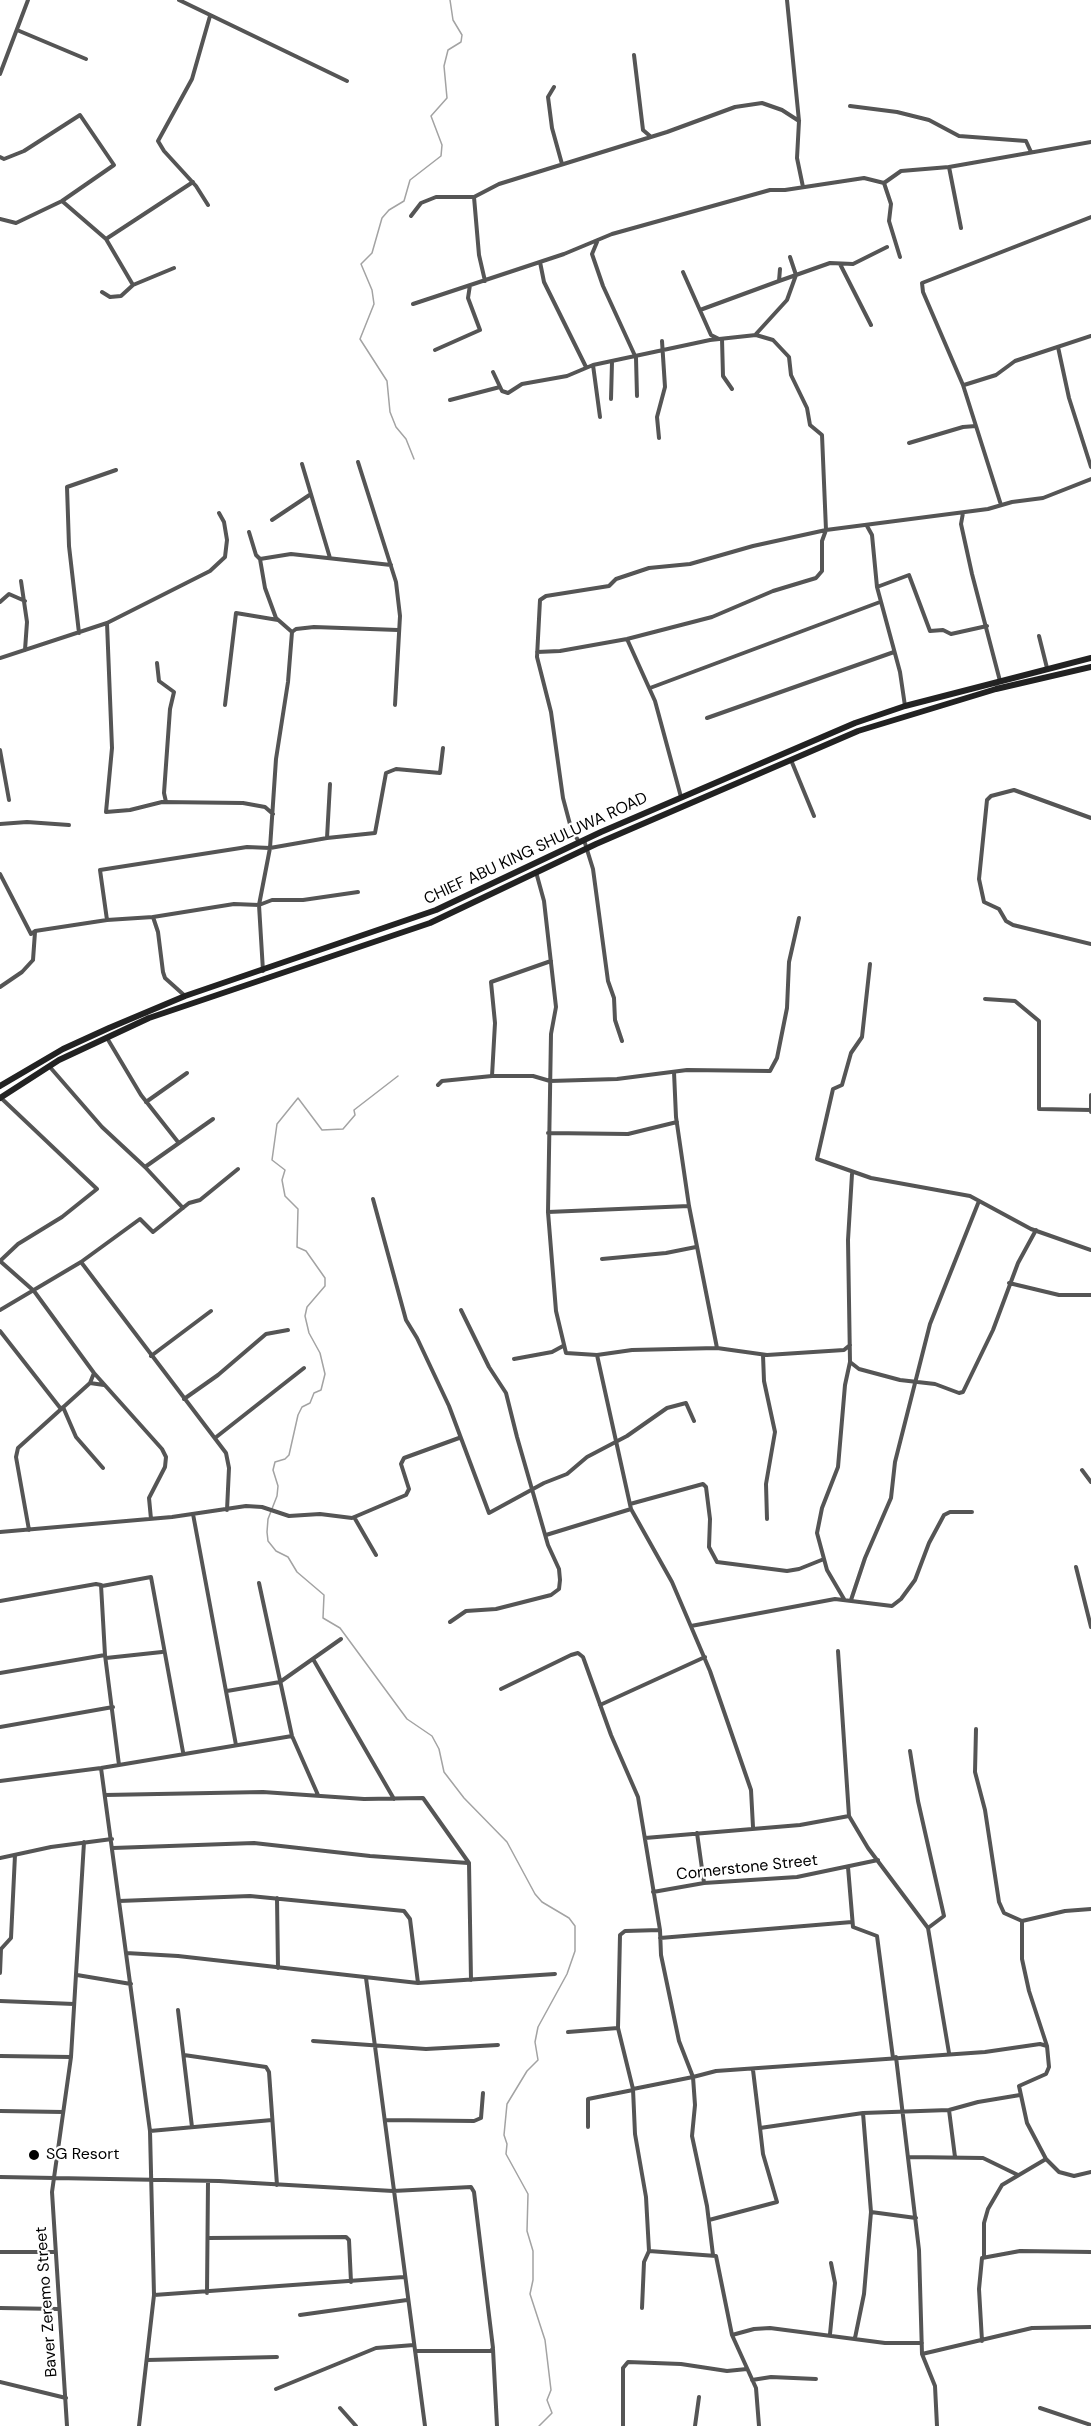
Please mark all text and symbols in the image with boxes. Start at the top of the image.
street label: CHIEF ABU KING SHULUWA ROAD [421,789,651,909]
street label: Cornerstone Street [675,1851,819,1885]
place label: SG Resort [46,2145,119,2165]
marker: SG Resort [27,2148,41,2162]
street label: Baver Zeremo Street [32,2226,62,2378]

